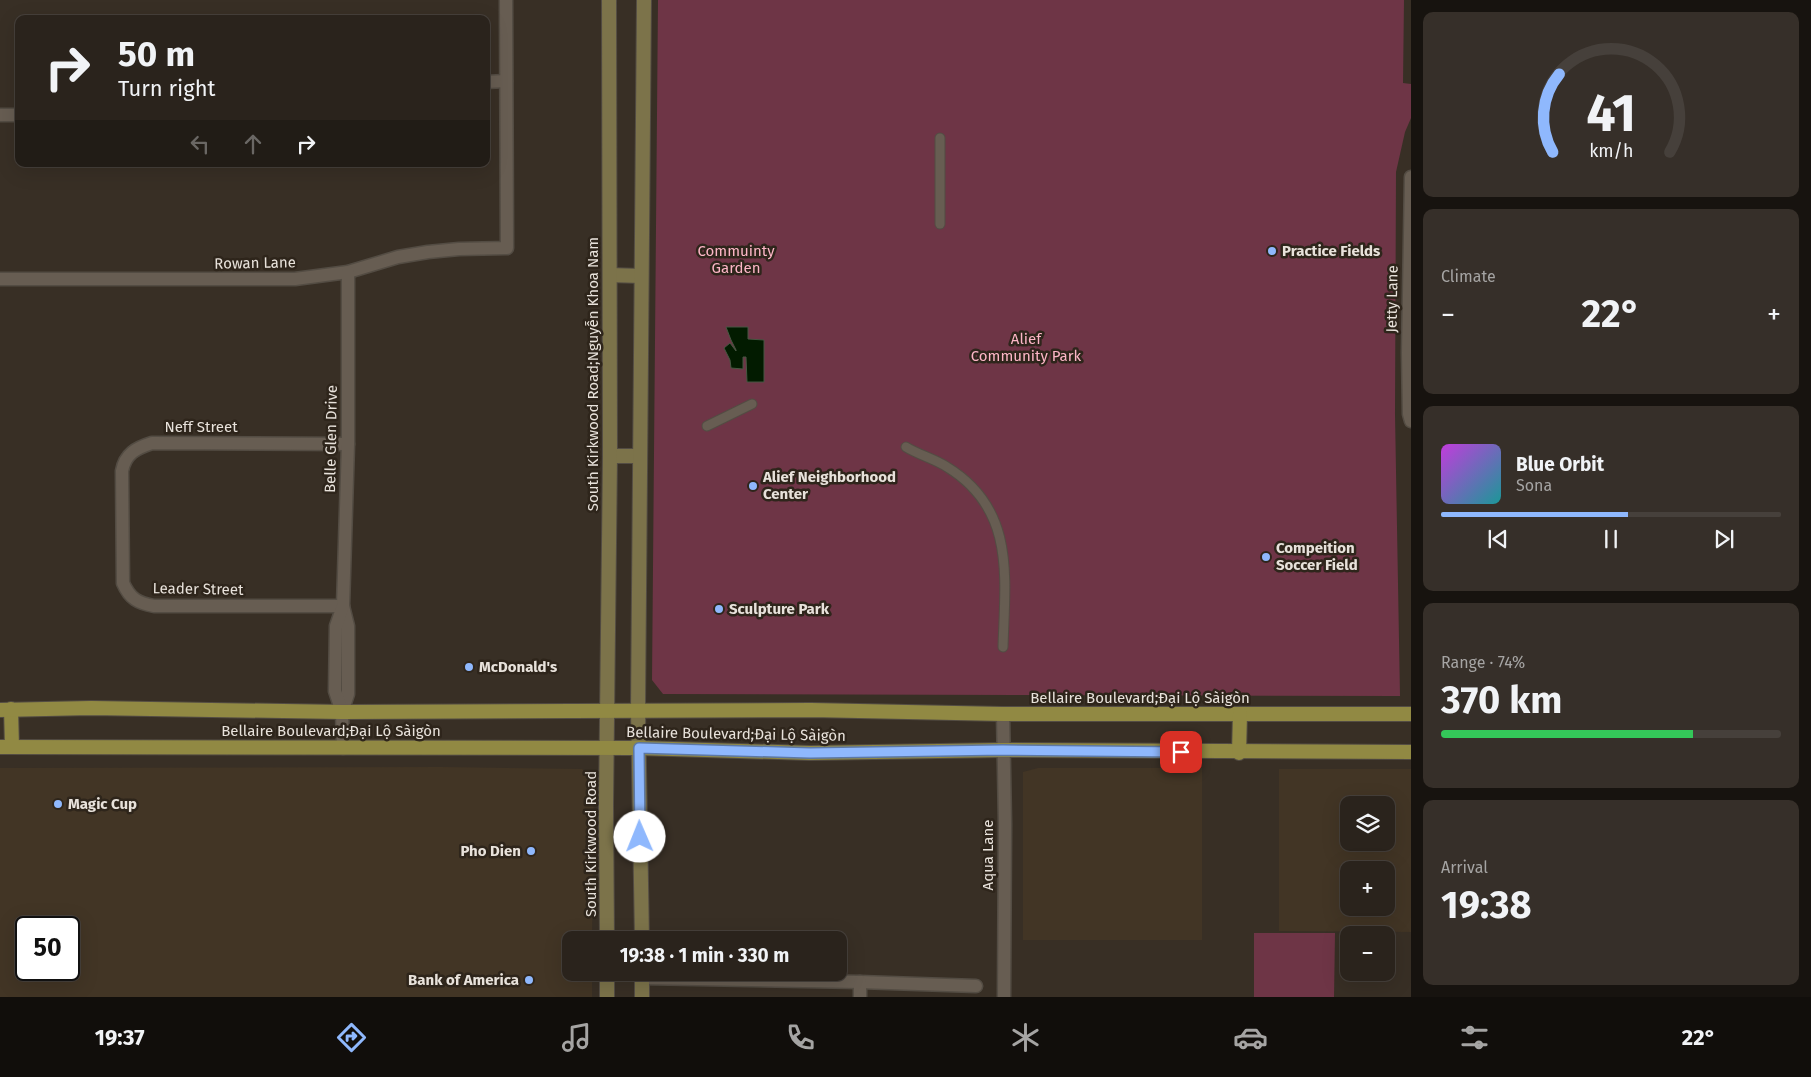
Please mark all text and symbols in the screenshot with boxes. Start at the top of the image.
text: 50 m [118,33,195,75]
icon: right [35,35,100,100]
text: Turn right [118,75,215,102]
text: 41 [1586,82,1636,145]
icon: left [186,130,214,158]
icon: ahead [239,130,267,158]
icon: right [292,130,320,158]
text: km/h [1589,140,1633,162]
street label: South Kirkwood Road;Nguyễn Khoa Nam [584,237,602,511]
park label: Commuinty Garden [697,242,775,277]
place label: Practice Fields [1282,242,1380,260]
marker: Practice Fields [1266,245,1278,257]
street label: Rowan Lane [214,253,296,273]
street label: Jetty Lane [1382,265,1402,333]
text: Climate [1441,267,1496,286]
text: 22° [1581,291,1641,337]
text: − [1441,298,1455,331]
text: + [1767,298,1781,331]
park label: Alief Community Park [971,330,1082,365]
street label: Belle Glen Drive [321,385,341,493]
street label: Neff Street [164,418,238,436]
text: Blue Orbit [1516,453,1604,476]
place label: Alief Neighborhood Center [762,468,896,503]
text: Sona [1516,476,1552,495]
marker: Alief Neighborhood Center [747,480,759,492]
icon: previous [1484,525,1512,553]
icon: pause [1597,525,1625,553]
icon: next [1710,525,1738,553]
place label: Compeition Soccer Field [1276,539,1358,574]
marker: Compeition Soccer Field [1260,551,1272,563]
street label: Leader Street [152,579,244,599]
place label: Sculpture Park [729,600,830,618]
marker: Sculpture Park [713,603,725,615]
text: Range · 74% [1441,653,1525,672]
place label: McDonald's [479,658,557,676]
marker: McDonald's [463,661,475,673]
text: 370 km [1441,677,1562,723]
street label: Bellaire Boulevard;Đại Lộ Sàigòn [1030,689,1250,707]
street label: Bellaire Boulevard;Đại Lộ Sàigòn [221,722,441,740]
street label: Bellaire Boulevard;Đại Lộ Sàigòn [626,723,846,745]
pin [1160,731,1202,773]
icon: arrive [1167,738,1195,766]
street label: South Kirkwood Road [582,771,600,917]
place label: Magic Cup [68,795,137,813]
map controls [1340,796,1395,981]
button: layers [1340,796,1395,851]
marker: Magic Cup [52,798,64,810]
position arrow [613,810,665,862]
street label: Aqua Lane [979,820,997,890]
place label: Pho Dien [460,842,521,860]
marker: Pho Dien [525,845,537,857]
text: Arrival [1441,858,1488,877]
button: + [1340,861,1395,916]
text: 19:38 [1441,882,1531,928]
speed limit sign: 50 [15,916,80,981]
button: − [1340,926,1395,981]
text: 19:38 · 1 min · 330 m [620,944,789,967]
place label: Bank of America [408,971,519,989]
marker: Bank of America [523,974,535,986]
icon: directions [334,1020,369,1055]
icon: music [559,1020,594,1055]
icon: phone [783,1020,818,1055]
icon: climate [1008,1020,1043,1055]
icon: car [1233,1020,1268,1055]
icon: filters [1457,1020,1492,1055]
text: 19:37 [95,1024,145,1051]
text: 22° [1682,1024,1716,1051]

